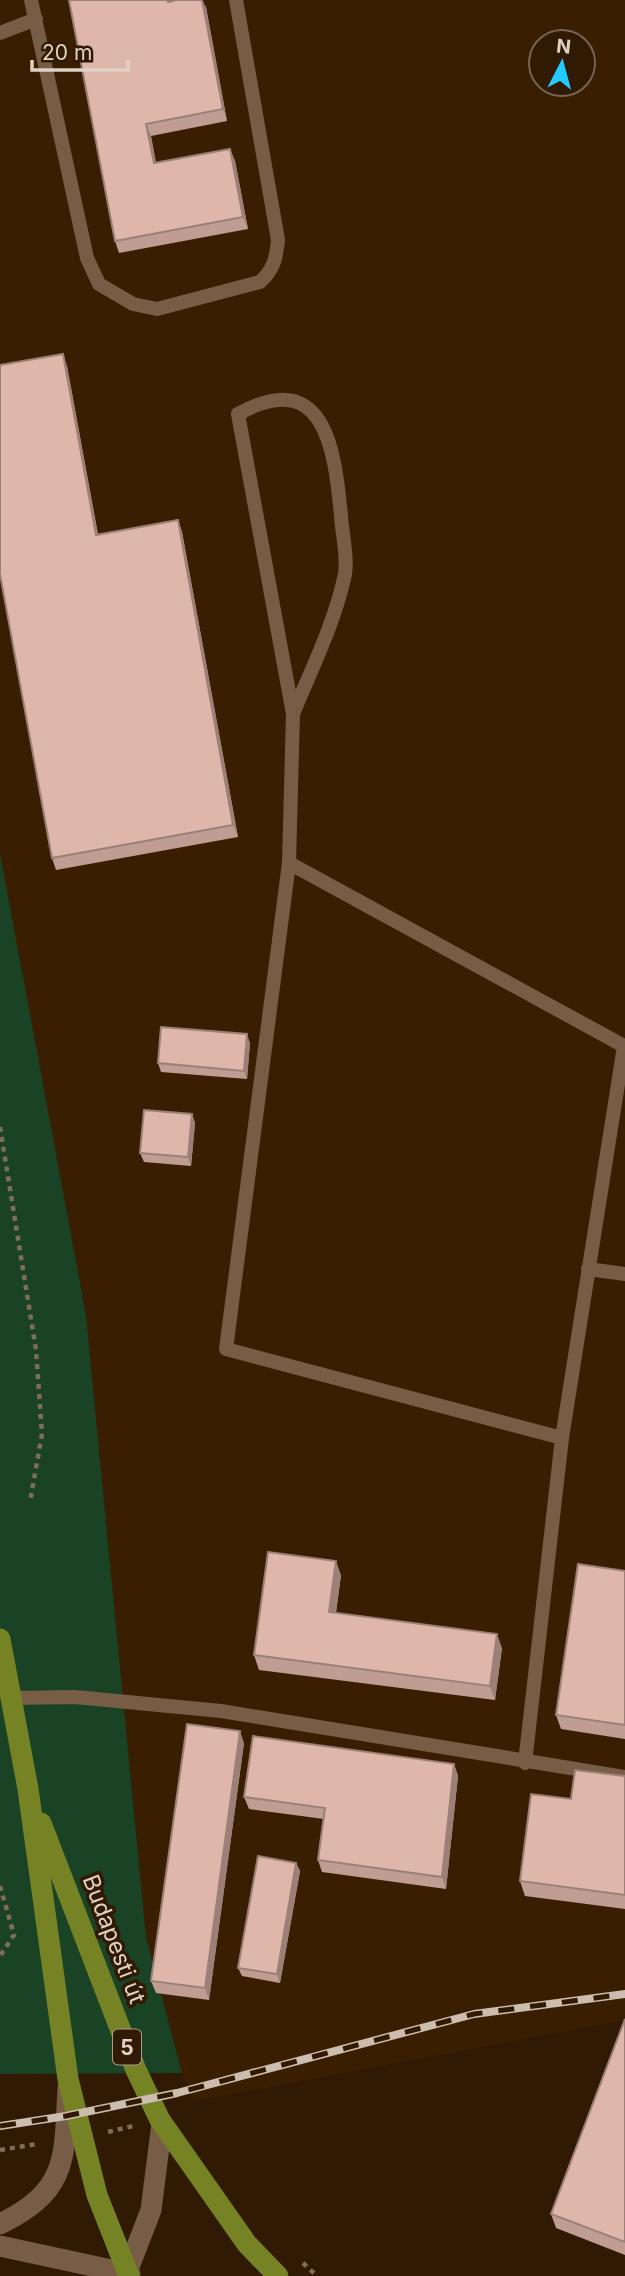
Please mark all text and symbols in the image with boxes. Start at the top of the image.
scale bar [32,28,128,72]
north arrow [527,28,597,98]
text: N [555,34,572,59]
text: 20 m [42,40,92,65]
street label: Budapesti út [77,1871,152,2008]
road number: 5 [113,2030,141,2064]

